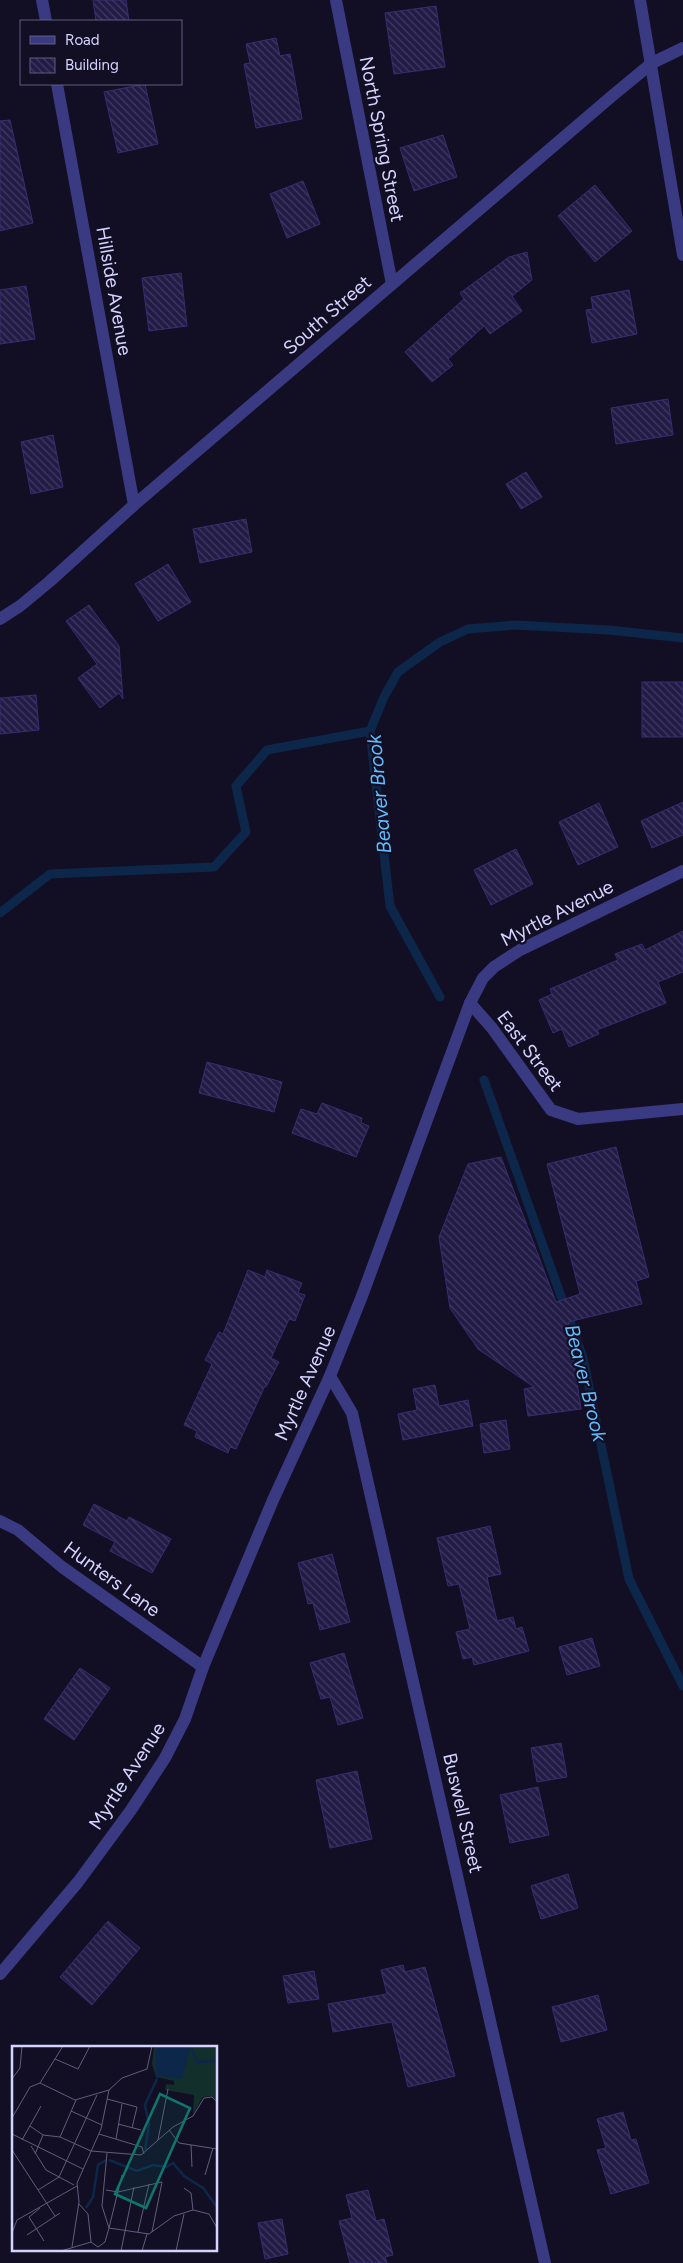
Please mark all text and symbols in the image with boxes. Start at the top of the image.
legend [20,20,182,85]
text: Road [65,31,100,49]
street label: North Spring Street [355,54,409,224]
text: Building [65,56,119,74]
street label: Hillside Avenue [91,225,137,357]
street label: South Street [278,271,376,359]
water label: Beaver Brook [362,732,396,855]
street label: Myrtle Avenue [497,875,617,951]
street label: East Street [492,1006,568,1096]
street label: Myrtle Avenue [269,1322,341,1444]
water label: Beaver Brook [560,1322,612,1445]
street label: Hunters Lane [59,1536,165,1622]
street label: Myrtle Avenue [84,1718,170,1834]
street label: Buswell Street [438,1751,488,1875]
inset map [12,2046,218,2250]

